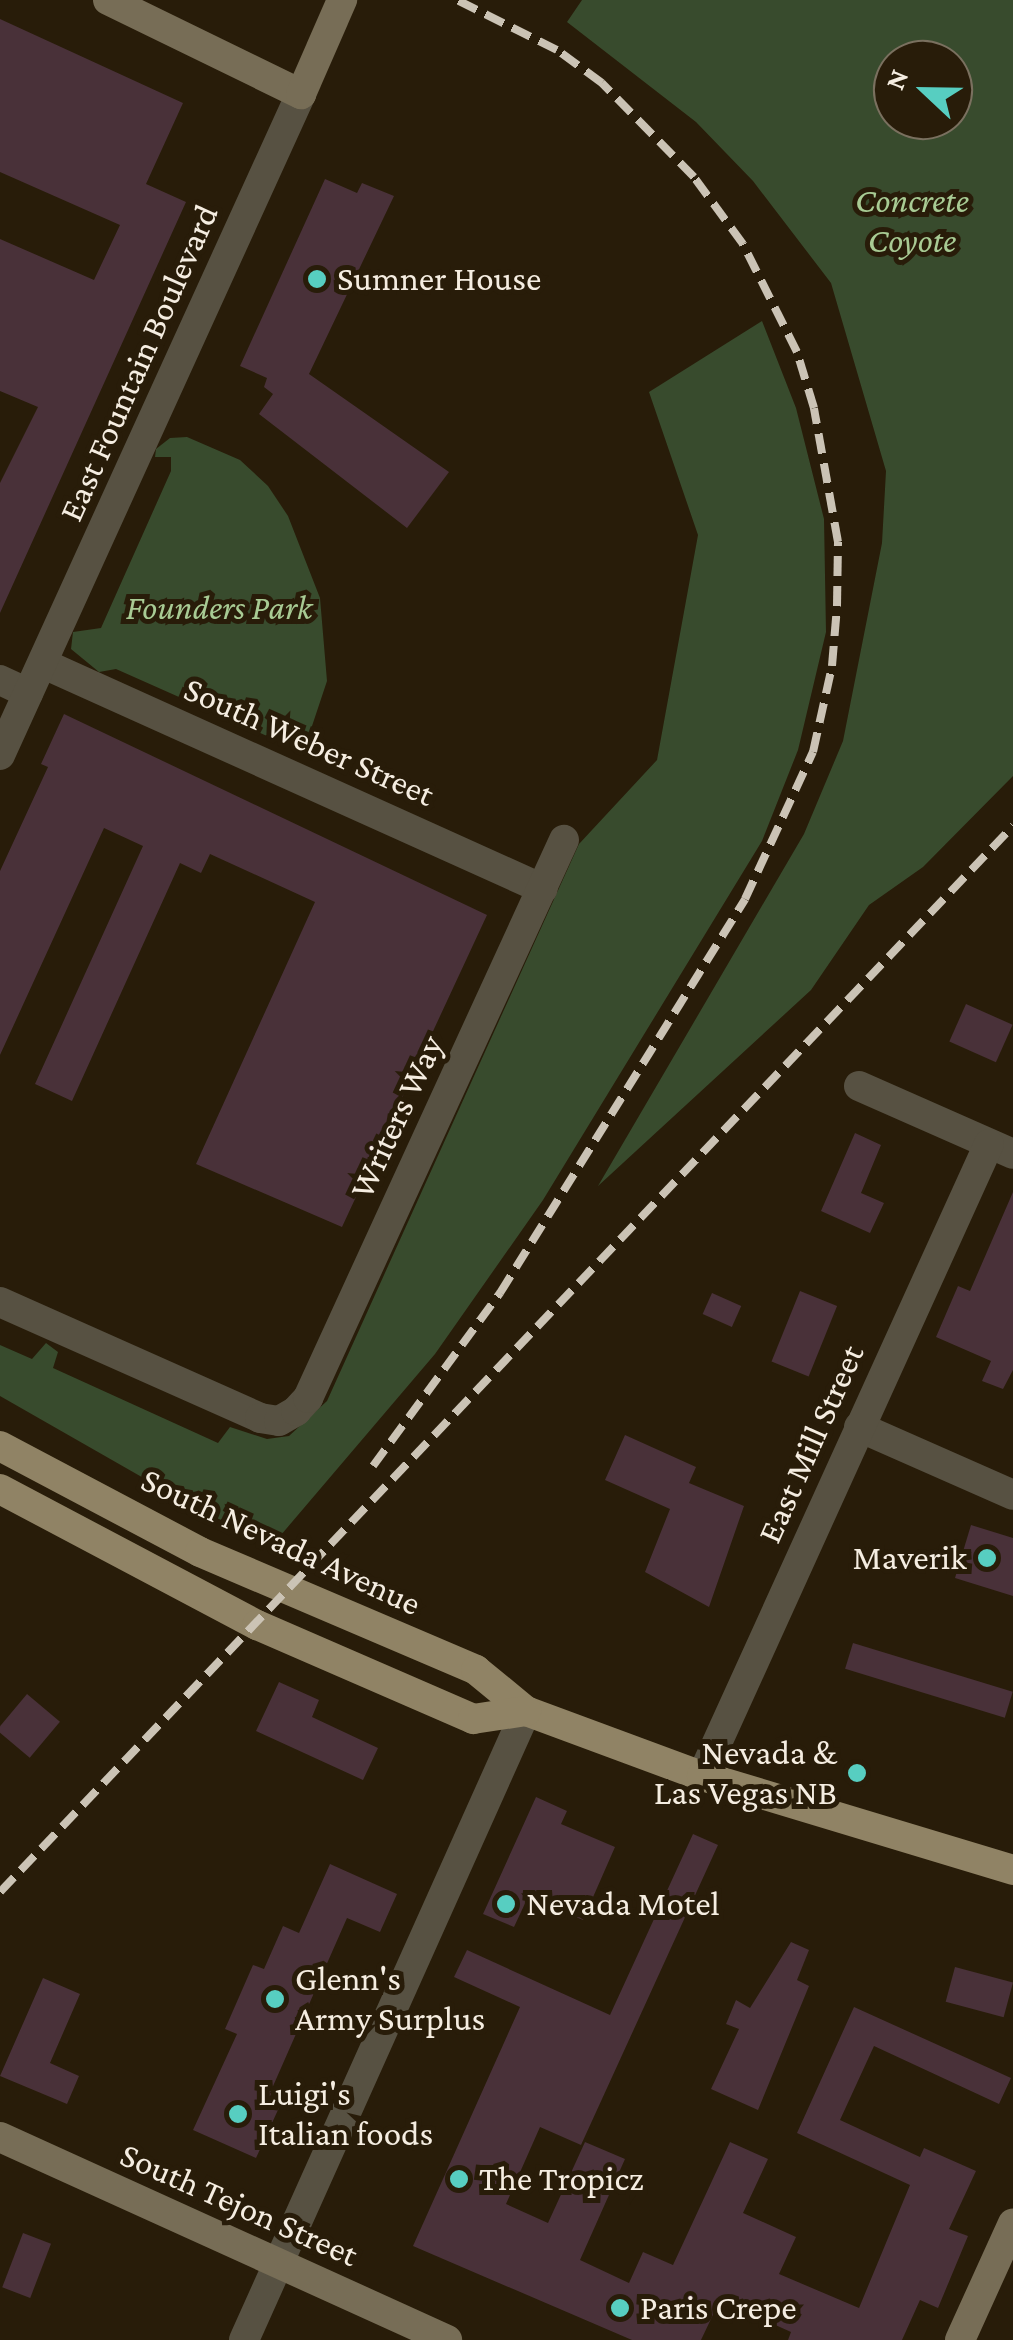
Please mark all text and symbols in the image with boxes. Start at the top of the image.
north arrow [873,40,973,140]
text: N [879,65,915,94]
park label: Concrete Coyote [855,180,969,262]
street label: East Fountain Boulevard [50,198,228,528]
place label: Sumner House [337,258,541,300]
marker: Sumner House [306,268,328,290]
park label: Founders Park [126,587,312,629]
street label: South Weber Street [177,668,441,816]
street label: Writers Way [341,1029,453,1205]
street label: East Mill Street [749,1339,873,1549]
street label: South Nevada Avenue [134,1459,428,1625]
place label: Maverik [852,1537,967,1579]
marker: Maverik [976,1547,998,1569]
place label: Nevada & Las Vegas NB [654,1732,837,1814]
marker: Nevada & Las Vegas NB [846,1762,868,1784]
place label: Nevada Motel [526,1883,720,1925]
marker: Nevada Motel [495,1893,517,1915]
place label: Glenn's Army Surplus [295,1958,485,2040]
marker: Glenn's Army Surplus [264,1988,286,2010]
place label: Luigi's Italian foods [258,2073,433,2155]
marker: Luigi's Italian foods [227,2103,249,2125]
street label: South Tejon Street [114,2134,364,2276]
place label: The Tropicz [479,2158,644,2200]
marker: The Tropicz [448,2168,470,2190]
place label: Paris Crepe [640,2287,797,2329]
marker: Paris Crepe [609,2297,631,2319]

